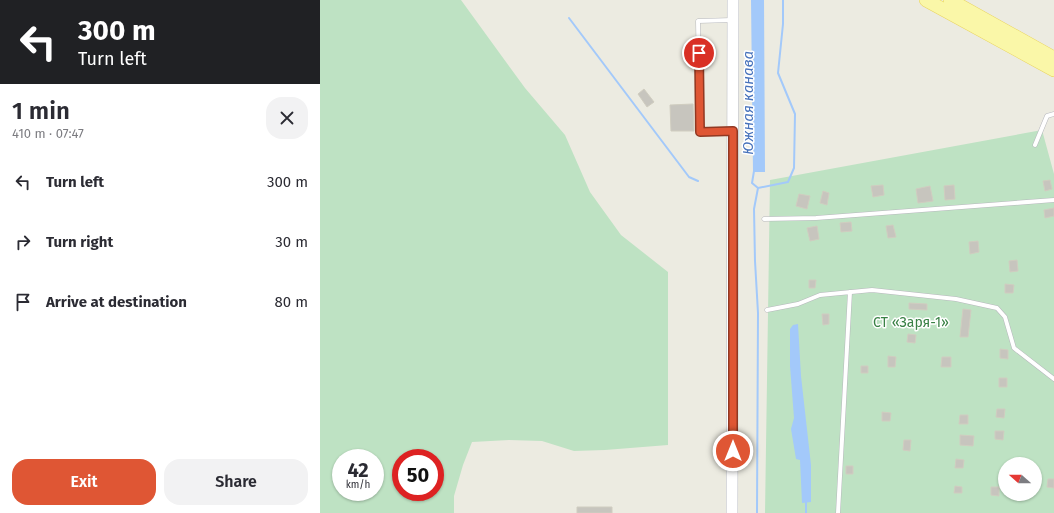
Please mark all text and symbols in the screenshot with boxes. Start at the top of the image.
text: 300 m [78,14,156,47]
icon: left [12,16,64,68]
pin [682,36,716,70]
icon: arrive [688,42,710,64]
text: Turn left [78,48,147,70]
water label: Южная канава [739,51,757,155]
text: 1 min [12,97,70,125]
button: close [266,97,308,139]
text: 410 m · 07:47 [12,126,84,141]
icon: left [12,171,34,193]
text: Turn left [46,173,104,191]
text: 300 m [267,173,308,191]
icon: right [12,231,34,253]
text: Turn right [46,233,113,251]
text: 30 m [275,233,308,251]
icon: arrive [12,291,34,313]
text: Arrive at destination [46,293,187,311]
text: 80 m [275,293,308,311]
park label: СТ «Заря-1» [873,314,949,331]
position arrow [712,430,754,472]
speed limit sign: 50 [392,449,444,501]
north arrow [998,457,1042,501]
map controls [998,457,1042,501]
text: 42 [347,458,369,482]
button: Exit [12,459,156,505]
button: Share [164,459,308,505]
text: km/h [346,479,370,491]

